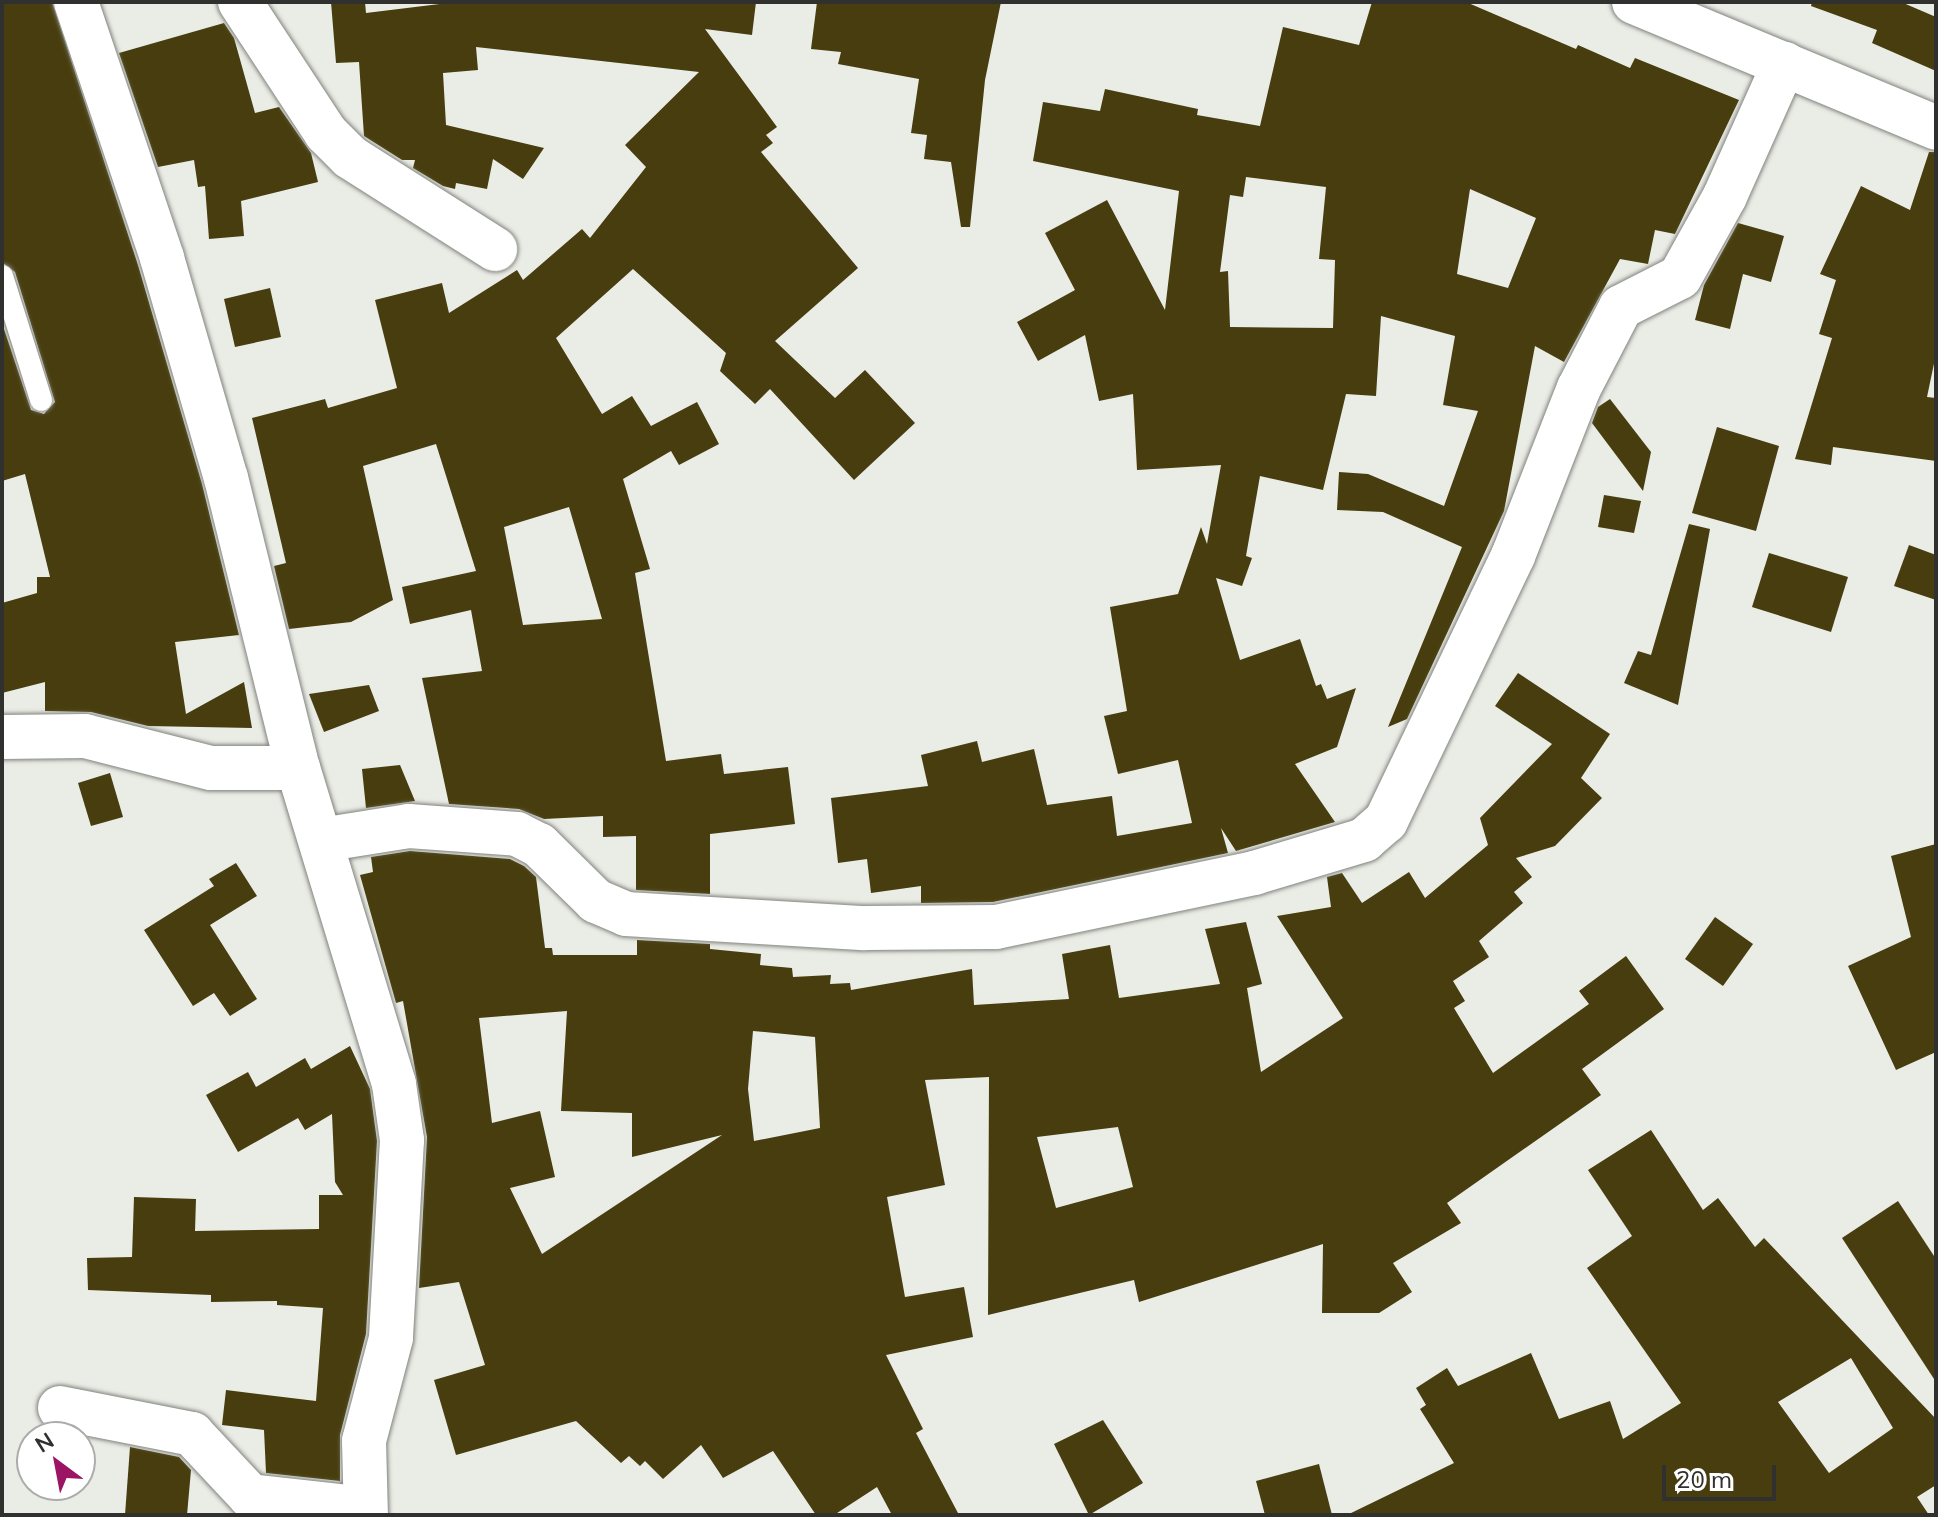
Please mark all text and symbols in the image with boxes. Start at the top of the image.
north arrow [16,1421,96,1501]
text: N [30,1426,59,1459]
scale bar [1666,1449,1780,1499]
text: 20 m [1676,1464,1732,1494]

